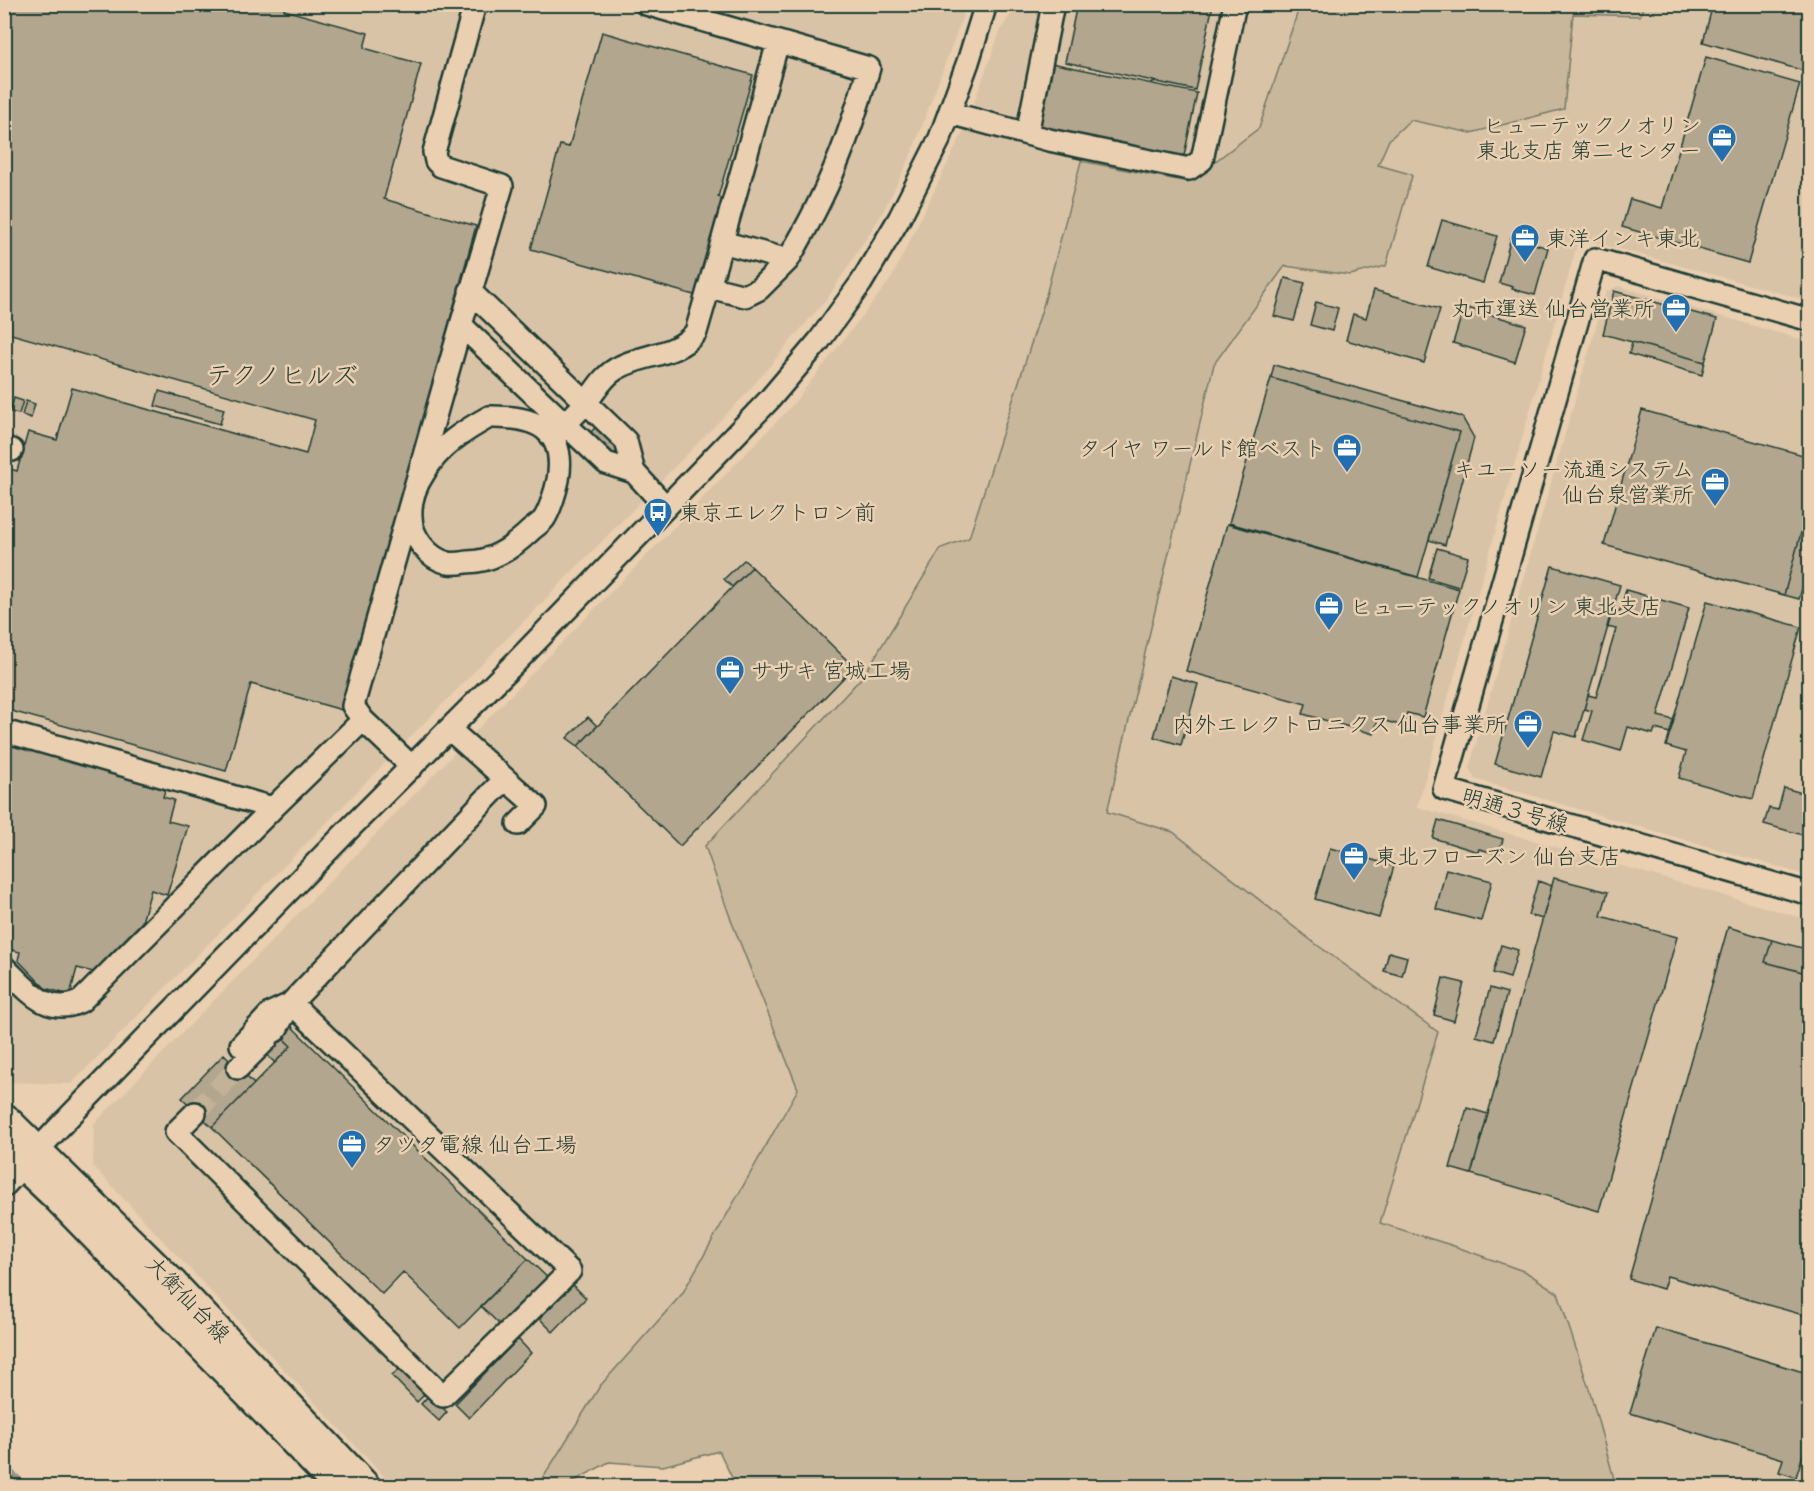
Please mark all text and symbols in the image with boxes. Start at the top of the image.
place label: ヒューテックノオリン 東北支店 第二センター [1476,106,1701,170]
office icon: ヒューテックノオリン 東北支店 第二センター [1706,122,1738,164]
place label: 東洋インキ東北 [1546,219,1700,258]
office icon: 東洋インキ東北 [1509,222,1541,264]
place label: 丸市運送 仙台営業所 [1451,289,1655,328]
office icon: 丸市運送 仙台営業所 [1660,292,1692,334]
district label: テクノヒルズ [206,352,358,398]
place label: タイヤ ワールド館ベスト [1079,429,1326,468]
office icon: タイヤ ワールド館ベスト [1331,432,1363,474]
place label: キユーソー流通システム 仙台泉営業所 [1453,450,1694,514]
office icon: キユーソー流通システム 仙台泉営業所 [1699,466,1731,508]
place label: 東京エレクトロン前 [679,493,876,532]
bus stop icon: 東京エレクトロン前 [642,496,674,538]
place label: ヒューテックノオリン 東北支店 [1350,587,1662,626]
office icon: ヒューテックノオリン 東北支店 [1313,590,1345,632]
place label: ササキ 宮城工場 [751,651,911,690]
office icon: ササキ 宮城工場 [714,654,746,696]
place label: 内外エレクトロニクス 仙台事業所 [1172,705,1507,744]
office icon: 内外エレクトロニクス 仙台事業所 [1512,708,1544,750]
street label: 明通３号線 [1457,776,1573,844]
place label: 東北フローズン 仙台支店 [1375,837,1621,876]
office icon: 東北フローズン 仙台支店 [1338,840,1370,882]
place label: タツタ電線 仙台工場 [373,1125,577,1164]
office icon: タツタ電線 仙台工場 [336,1128,368,1170]
street label: 大衡仙台線 [136,1246,240,1352]

